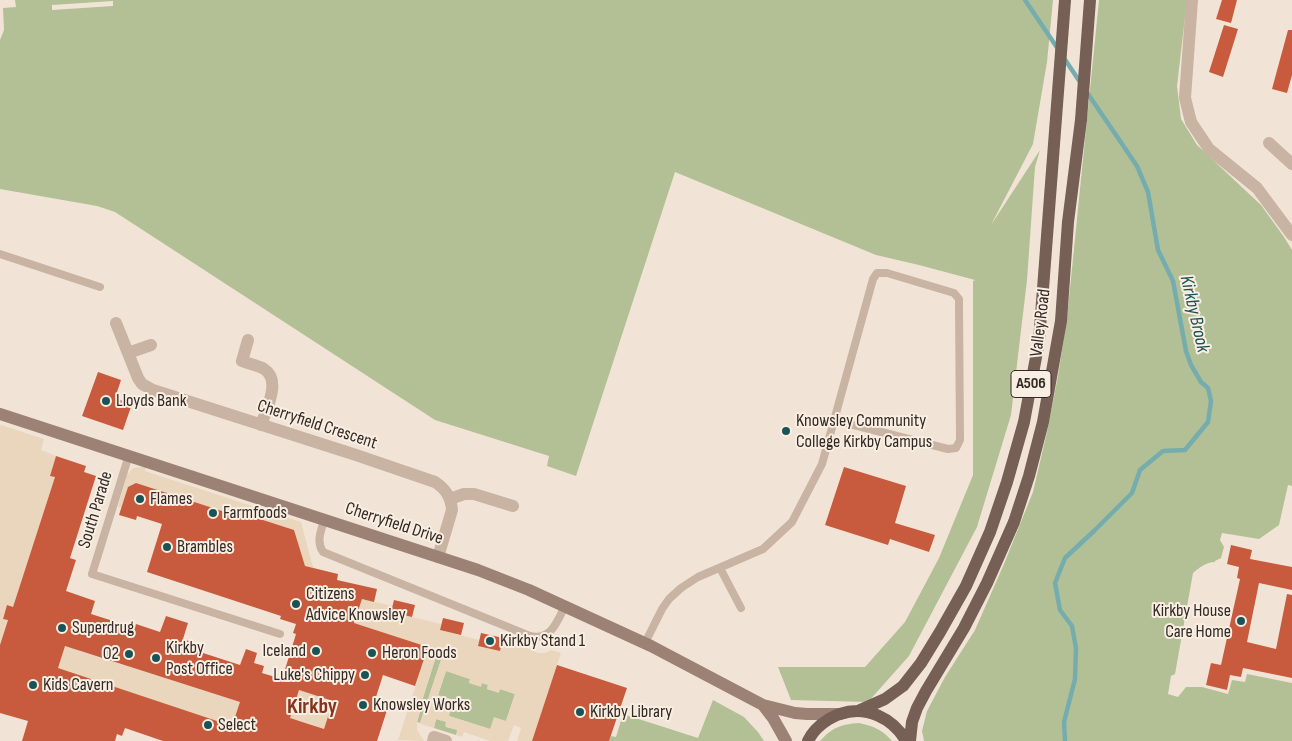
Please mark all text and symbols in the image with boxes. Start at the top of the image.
water label: Kirkby Brook [1174,273,1214,355]
street label: Valley Road [1026,288,1056,358]
road number: A506 [1011,370,1051,398]
place label: Lloyds Bank [116,390,187,412]
marker: Lloyds Bank [100,395,112,407]
street label: Cherryfield Crescent [254,395,380,455]
place label: Knowsley Community College Kirkby Campus [796,410,932,452]
marker: Knowsley Community College Kirkby Campus [780,425,792,437]
street label: South Parade [74,469,118,551]
place label: Flames [150,488,192,510]
marker: Flames [134,493,146,505]
street label: Cherryfield Drive [342,498,446,550]
place label: Farmfoods [223,502,287,524]
marker: Farmfoods [207,507,219,519]
place label: Brambles [177,536,233,558]
marker: Brambles [161,541,173,553]
place label: Citizens Advice Knowsley [306,583,406,626]
marker: Citizens Advice Knowsley [290,598,302,610]
place label: Kirkby House Care Home [1152,600,1231,642]
marker: Kirkby House Care Home [1235,615,1247,627]
place label: Superdrug [72,617,134,639]
marker: Superdrug [56,622,68,634]
place label: Kirkby Stand 1 [500,630,585,652]
marker: Kirkby Stand 1 [484,635,496,647]
place label: Kirkby Post Office [166,637,233,680]
place label: Iceland [263,640,306,662]
place label: Heron Foods [382,642,457,664]
place label: O2 [103,643,119,665]
marker: Iceland [310,645,322,657]
marker: Heron Foods [366,647,378,659]
marker: O2 [123,648,135,660]
marker: Kirkby Post Office [150,652,162,664]
place label: Luke's Chippy [273,664,355,686]
marker: Luke's Chippy [359,669,371,681]
place label: Kids Cavern [43,674,114,696]
marker: Kids Cavern [27,679,39,691]
district label: Kirkby [287,694,337,720]
place label: Knowsley Works [373,694,470,716]
marker: Knowsley Works [357,699,369,711]
place label: Kirkby Library [590,701,672,723]
marker: Kirkby Library [574,706,586,718]
place label: Select [218,714,256,736]
marker: Select [202,719,214,731]

